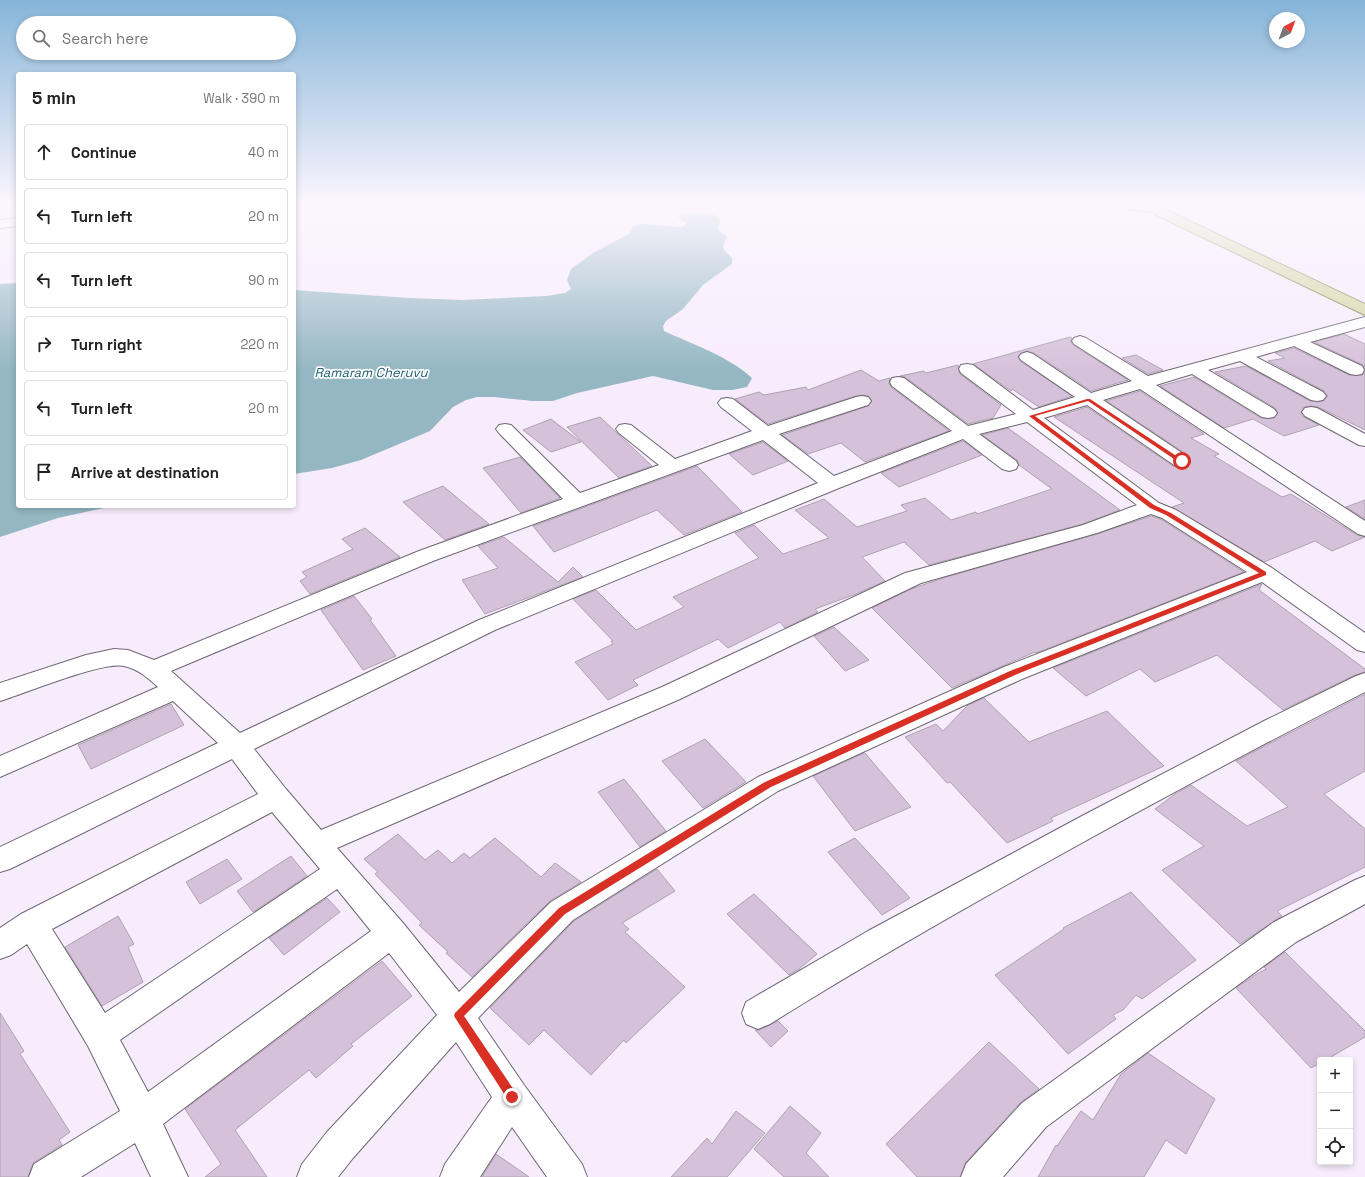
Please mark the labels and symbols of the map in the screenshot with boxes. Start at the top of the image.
north arrow [1269,12,1305,48]
water label: Ramaram Cheruvu [315,364,428,381]
route start [1173,452,1191,470]
route end [503,1088,521,1106]

